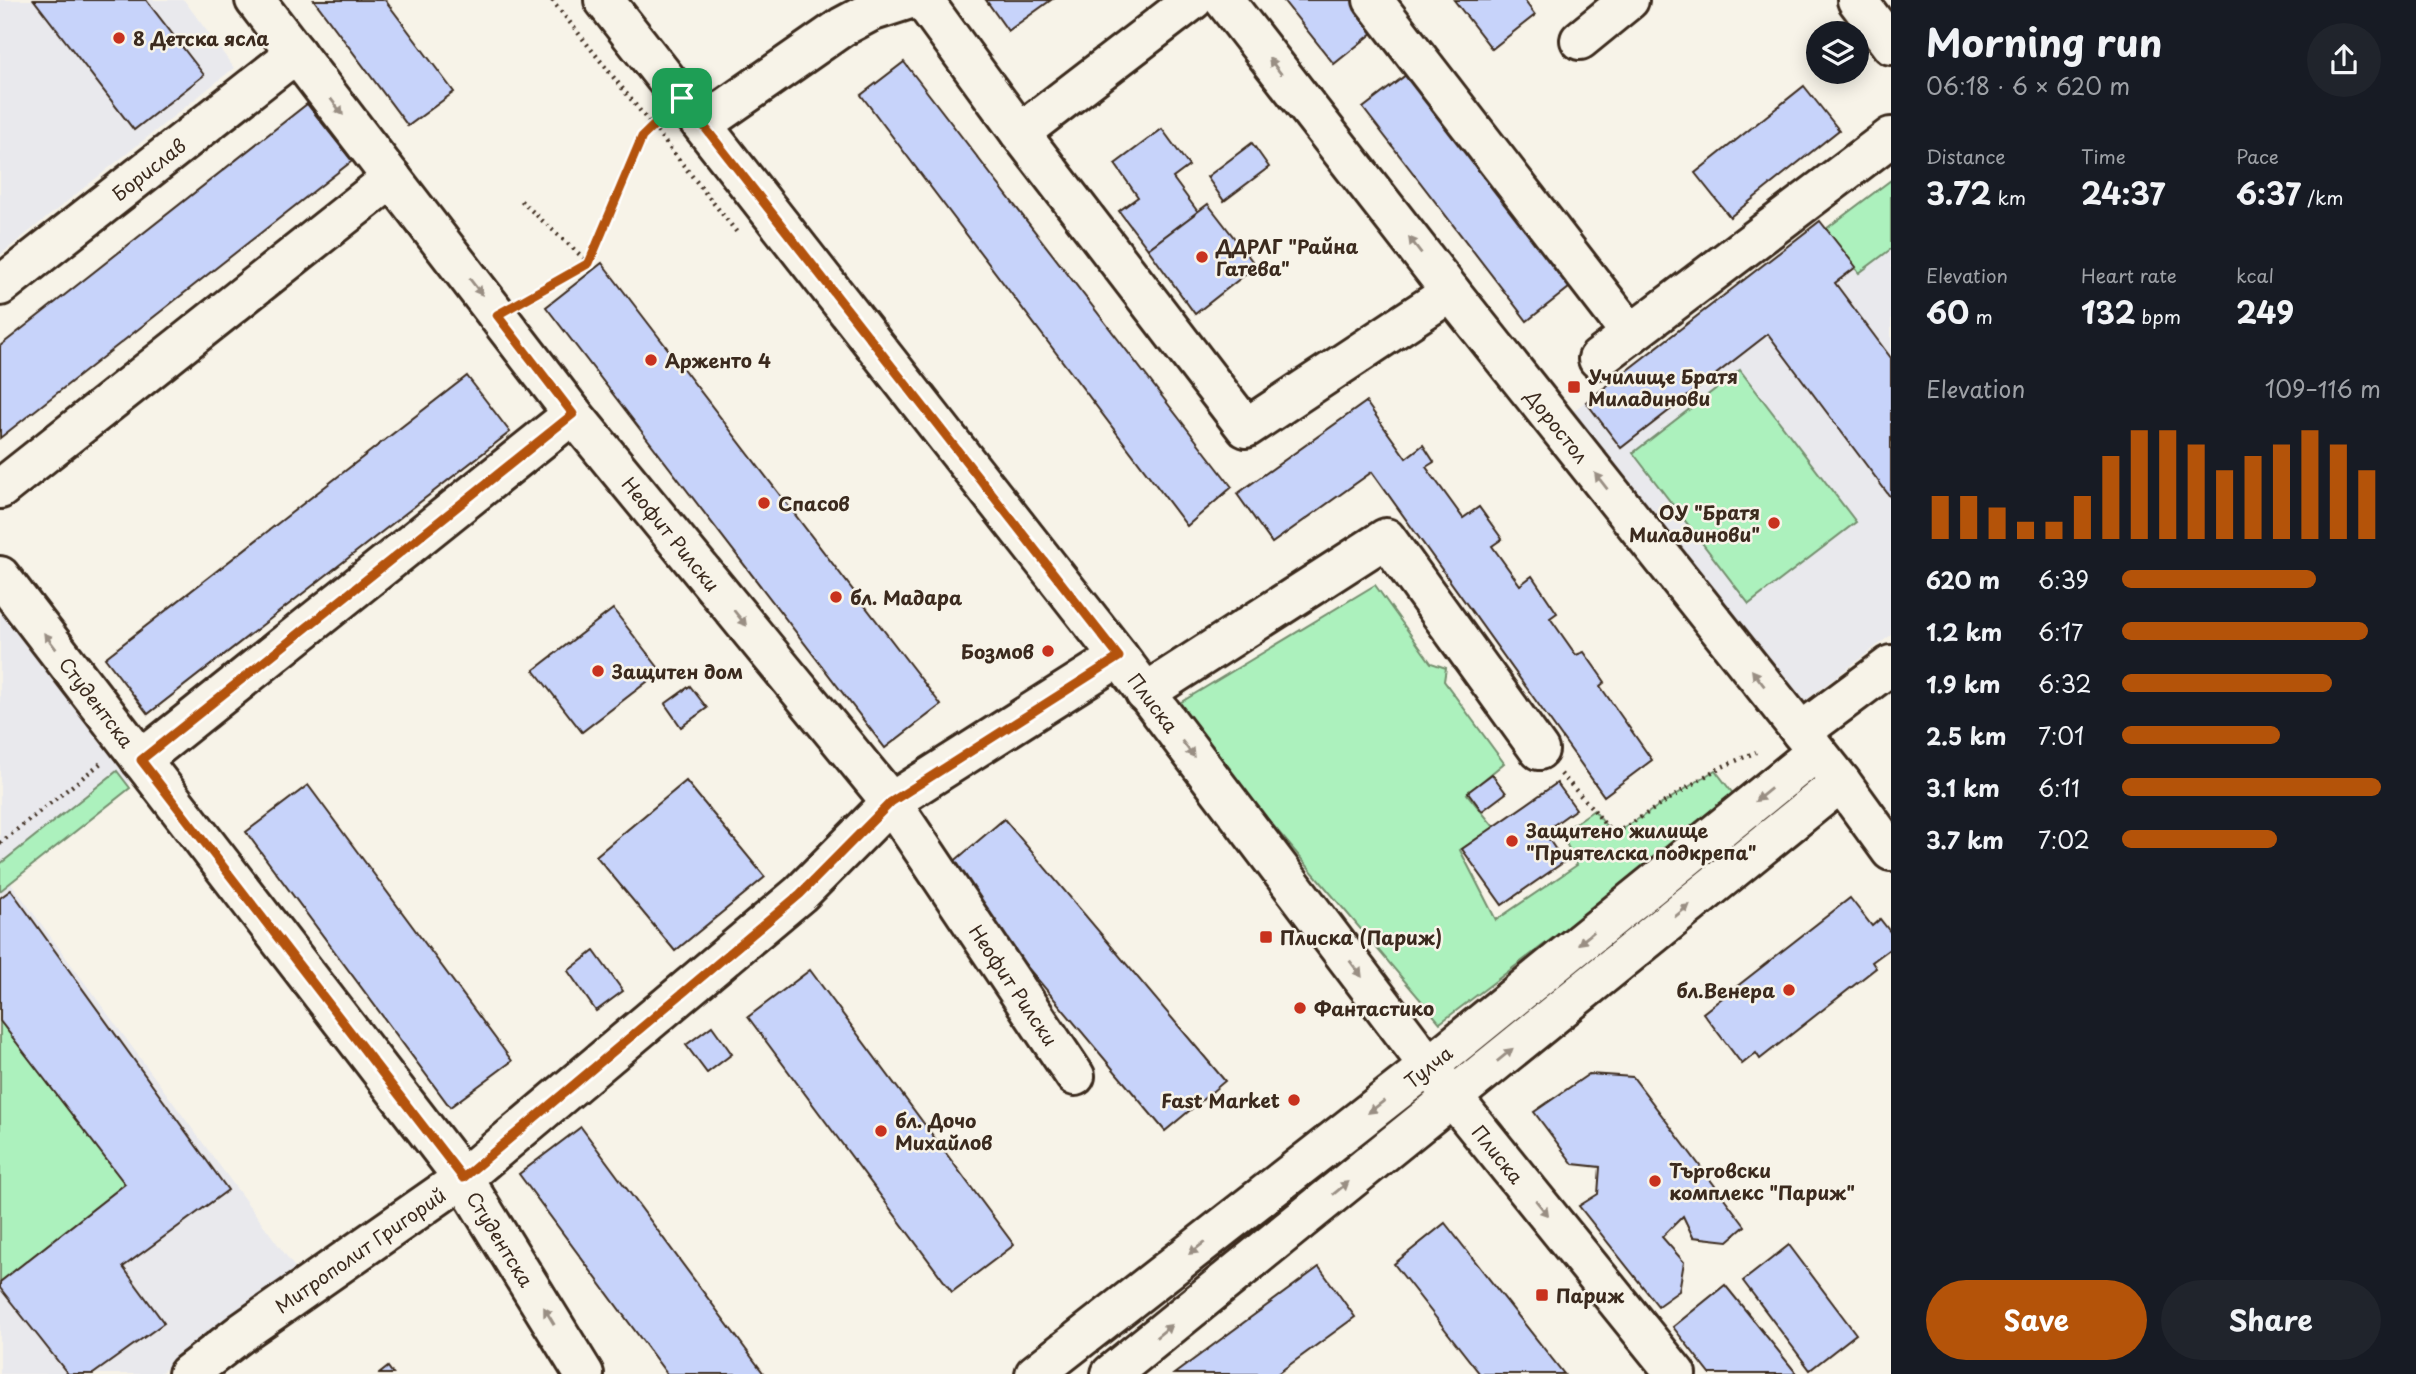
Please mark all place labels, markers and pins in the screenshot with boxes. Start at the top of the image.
place label: 8 Детска ясла [133,24,269,52]
marker: 8 Детска ясла [111,30,127,46]
pin [652,68,712,128]
place label: ДДРЛГ "Райна Гатева" [1215,232,1359,282]
marker: ДДРЛГ "Райна Гатева" [1194,249,1210,265]
place label: Арженто 4 [665,346,771,374]
marker: Арженто 4 [643,352,659,368]
place label: Училище Братя Миладинови [1588,362,1738,412]
marker: Училище Братя Миладинови [1566,379,1582,395]
place label: Спасов [778,489,850,517]
marker: Спасов [756,495,772,511]
place label: ОУ "Братя Миладинови" [1629,498,1760,548]
marker: ОУ "Братя Миладинови" [1766,515,1782,531]
place label: бл. Мадара [850,583,962,611]
marker: бл. Мадара [828,589,844,605]
place label: Бозмов [961,637,1034,665]
marker: Бозмов [1040,643,1056,659]
place label: Защитен дом [611,657,743,685]
marker: Защитен дом [590,663,606,679]
place label: Защитено жилище "Приятелска подкрепа" [1525,816,1756,866]
marker: Защитено жилище "Приятелска подкрепа" [1504,833,1520,849]
place label: Плиска (Париж) [1280,923,1442,951]
marker: Плиска (Париж) [1258,929,1274,945]
place label: бл.Венера [1676,976,1775,1004]
marker: бл.Венера [1781,982,1797,998]
place label: Фантастико [1314,994,1434,1022]
marker: Фантастико [1292,1000,1308,1016]
place label: Fast Market [1161,1086,1280,1114]
marker: Fast Market [1286,1092,1302,1108]
place label: бл. Дочо Михайлов [895,1106,992,1156]
marker: бл. Дочо Михайлов [873,1123,889,1139]
place label: Търговски комплекс "Париж" [1669,1156,1855,1206]
marker: Търговски комплекс "Париж" [1647,1173,1663,1189]
place label: Париж [1556,1281,1624,1309]
marker: Париж [1534,1287,1550,1303]

